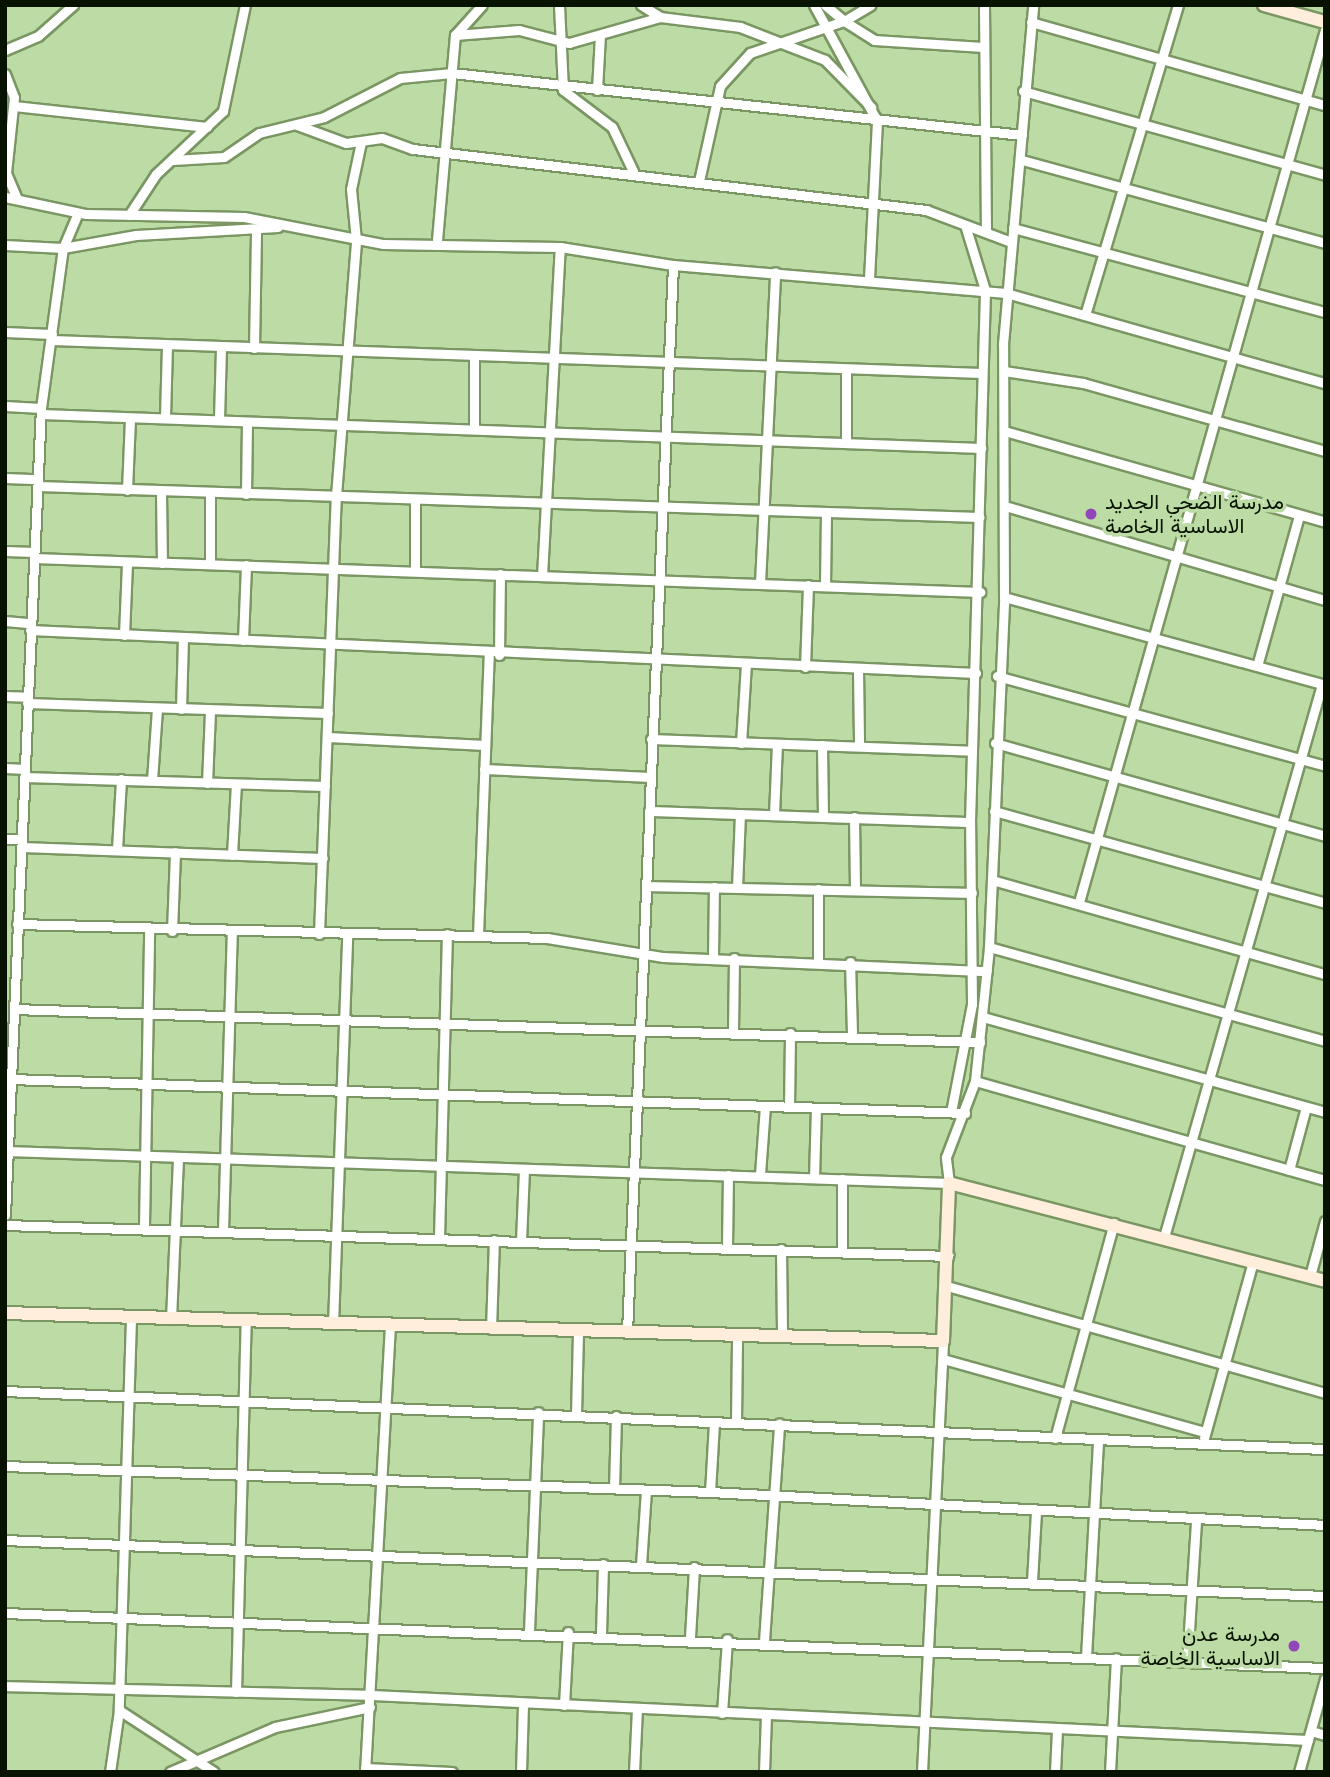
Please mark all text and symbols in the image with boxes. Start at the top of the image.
place label: مدرسة الضحي الجديد الاساسية الخاصة [1105,489,1284,539]
marker: مدرسة الضحي الجديد الاساسية الخاصة [1083,506,1099,522]
place label: مدرسة عدن الاساسية الخاصة [1141,1621,1280,1671]
marker: مدرسة عدن الاساسية الخاصة [1286,1638,1302,1654]

